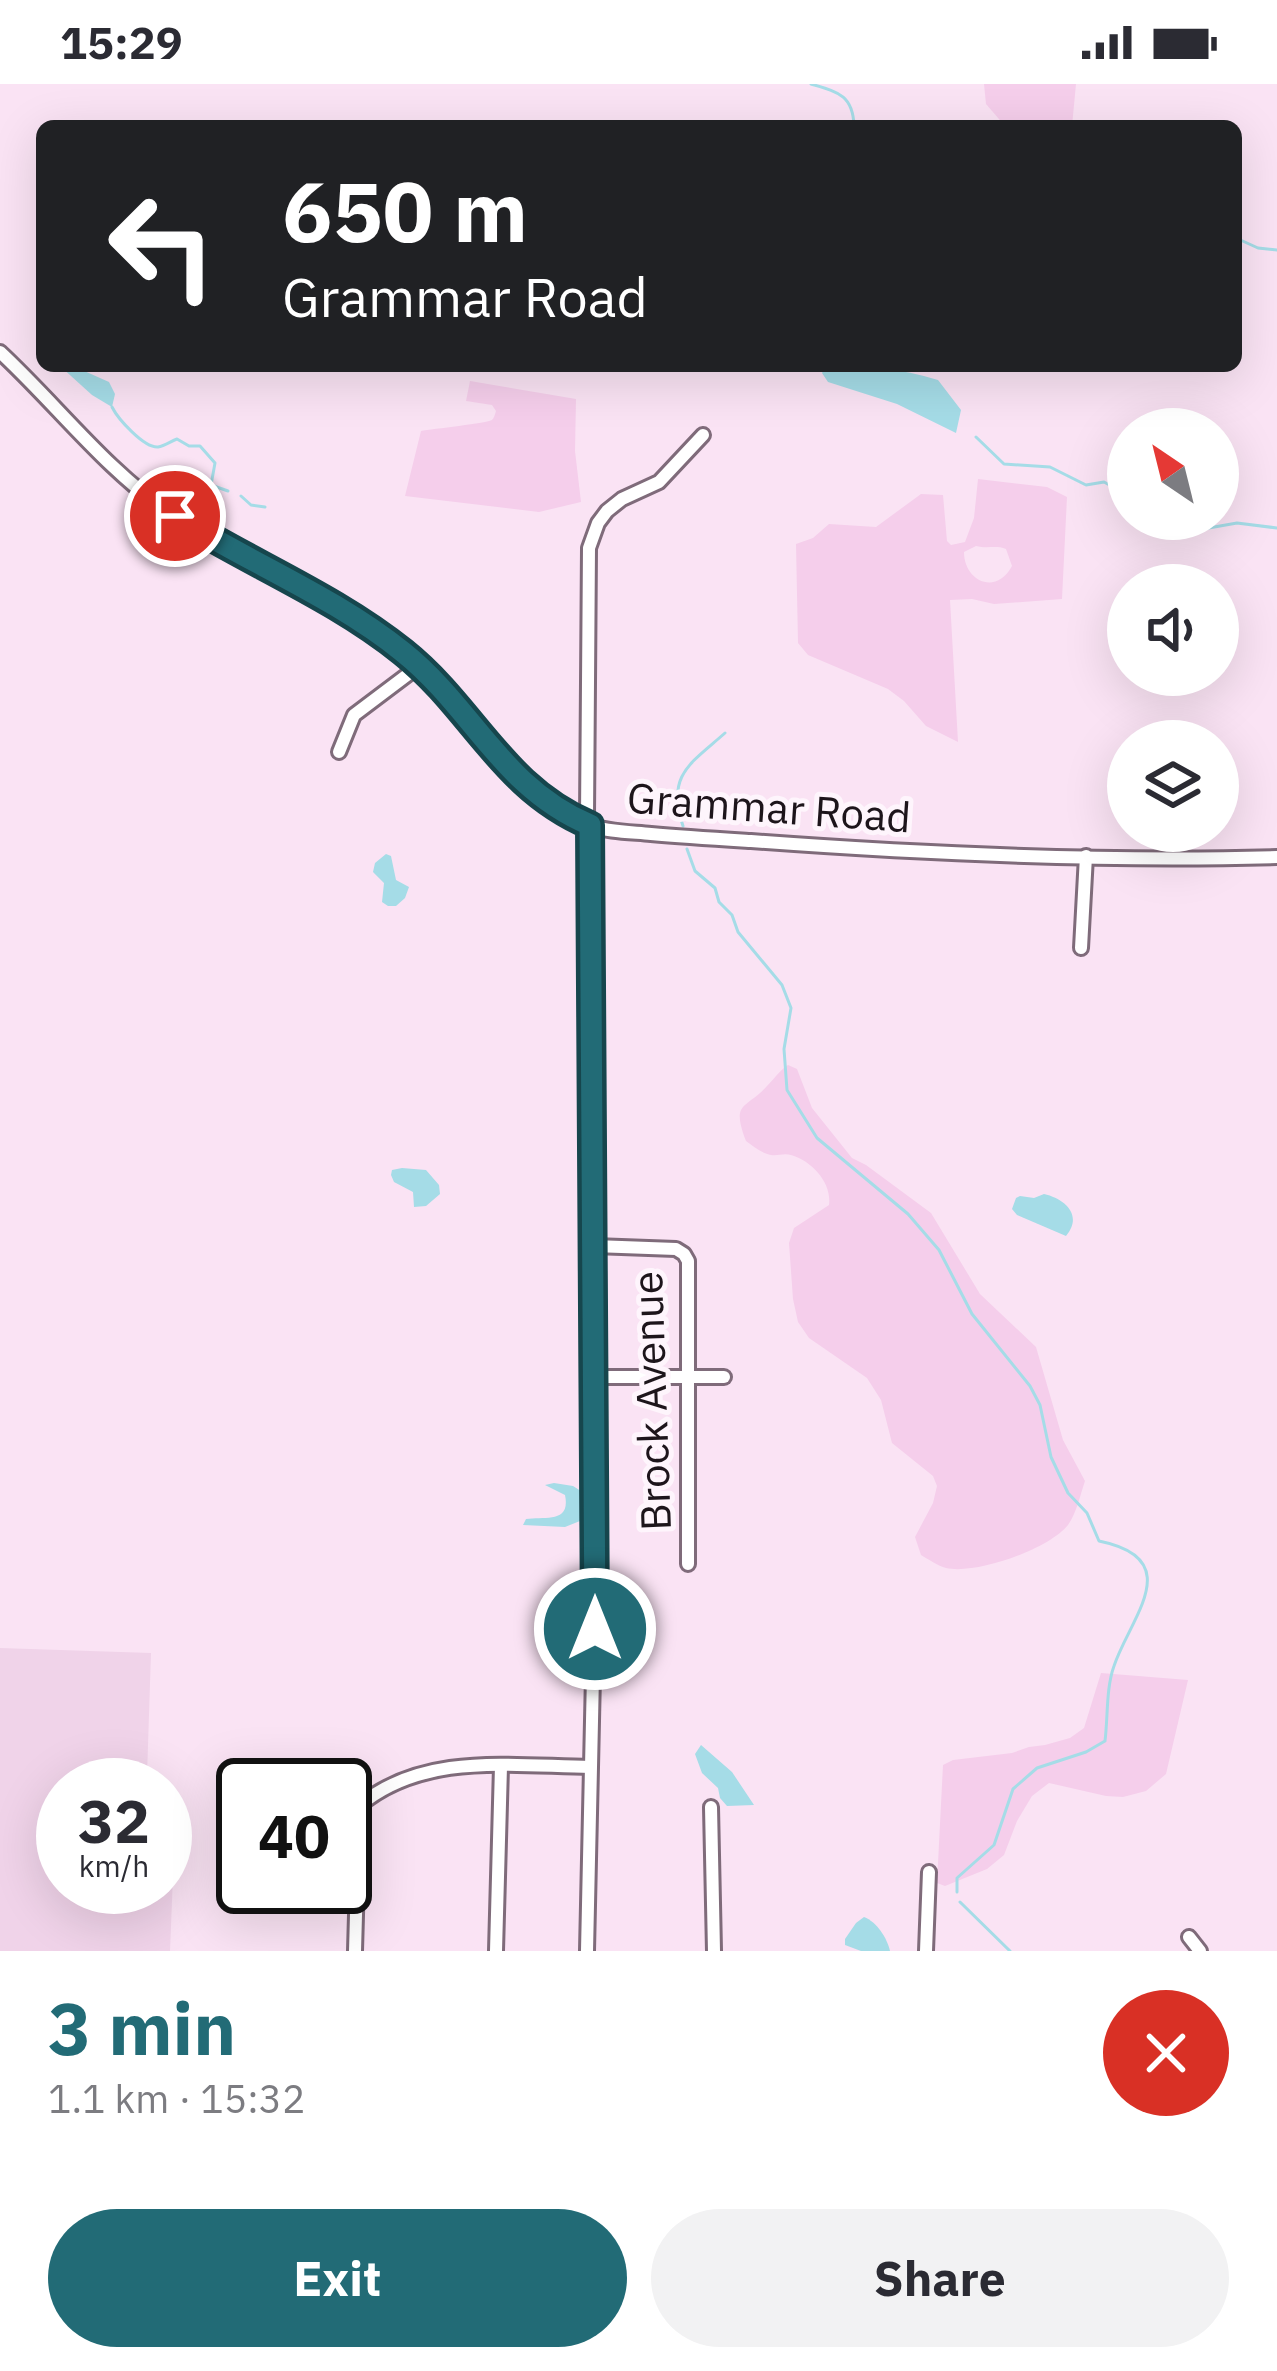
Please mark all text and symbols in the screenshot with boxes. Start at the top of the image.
text: 15:29 [60,13,183,71]
text: 650 m [282,156,528,265]
icon: left [84,168,240,324]
text: Grammar Road [282,262,648,332]
north arrow [1107,408,1239,540]
map controls [1107,408,1239,852]
pin [124,465,226,567]
icon: arrive [142,483,208,549]
button: sound [1107,564,1239,696]
button: layers [1107,720,1239,852]
street label: Grammar Road [625,770,913,844]
street label: Brock Avenue [619,1270,683,1532]
position arrow [532,1566,658,1692]
speed limit sign: 40 [216,1758,372,1914]
text: 32 [78,1781,150,1860]
text: km/h [79,1846,149,1885]
text: 3 min [48,1981,236,2075]
button: close [1103,1990,1229,2116]
text: 1.1 km · 15:32 [48,2073,305,2124]
button: Exit [48,2209,627,2347]
button: Share [651,2209,1229,2347]

